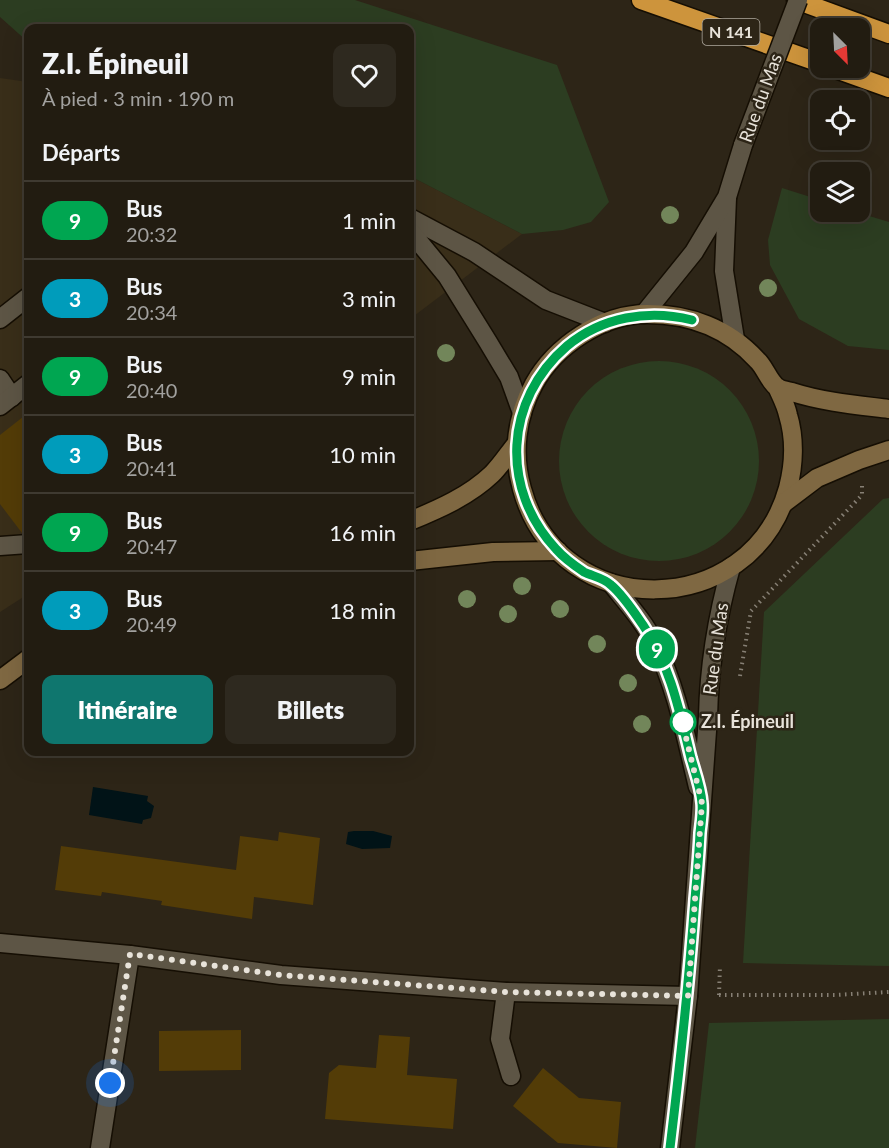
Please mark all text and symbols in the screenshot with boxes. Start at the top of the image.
north arrow [810,18,870,78]
map controls [810,18,870,222]
road number: N 141 [702,19,760,45]
button: heart [333,44,396,107]
text: Z.I. Épineuil [42,46,189,80]
street label: Rue du Mas [734,50,786,145]
text: À pied · 3 min · 190 m [42,86,234,110]
button: locate [810,90,870,150]
text: Départs [42,139,120,166]
button: layers [810,162,870,222]
text: Bus [126,195,162,222]
text: 1 min [342,207,396,234]
text: 9 [69,208,81,233]
text: 20:32 [126,222,177,246]
text: Bus [126,273,162,300]
text: 3 min [342,285,396,312]
text: 3 [69,286,81,311]
text: 20:34 [126,300,177,324]
text: Bus [126,351,162,378]
text: 9 min [342,363,396,390]
text: 9 [69,364,81,389]
text: 20:40 [126,378,177,402]
text: Bus [126,429,162,456]
text: 10 min [329,441,396,468]
text: 3 [69,442,81,467]
text: 20:41 [126,456,177,480]
text: Bus [126,507,162,534]
text: 16 min [329,519,396,546]
text: 9 [69,520,81,545]
text: 20:47 [126,534,177,558]
text: Bus [126,585,162,612]
text: 18 min [329,597,396,624]
text: 3 [69,598,81,623]
street label: Rue du Mas [698,601,732,696]
text: 20:49 [126,612,177,636]
line badge: 9 [638,630,676,668]
text: 9 [651,637,663,662]
button: Itinéraire [42,675,213,744]
button: Billets [225,675,396,744]
marker: Z.I. Épineuil [670,709,696,735]
place label: Z.I. Épineuil [701,710,794,732]
your location [95,1068,125,1098]

